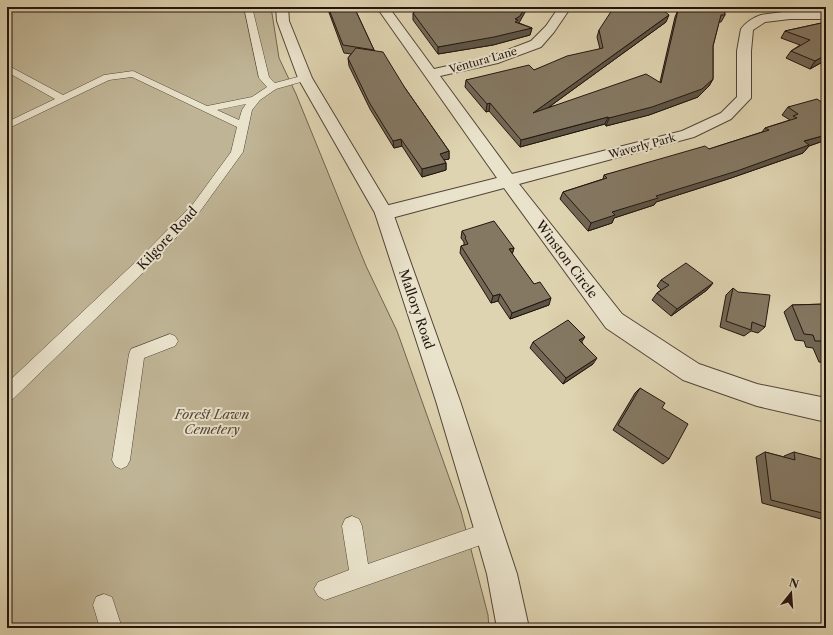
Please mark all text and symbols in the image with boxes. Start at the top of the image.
street label: Ventura Lane [447,44,519,77]
street label: Waverly Park [606,130,678,162]
street label: Kilgore Road [134,203,200,273]
street label: Winston Circle [532,216,601,301]
street label: Mallory Road [396,267,438,351]
park label: Forest Lawn Cemetery [174,406,249,437]
north arrow [771,573,811,613]
text: N [787,575,801,592]

